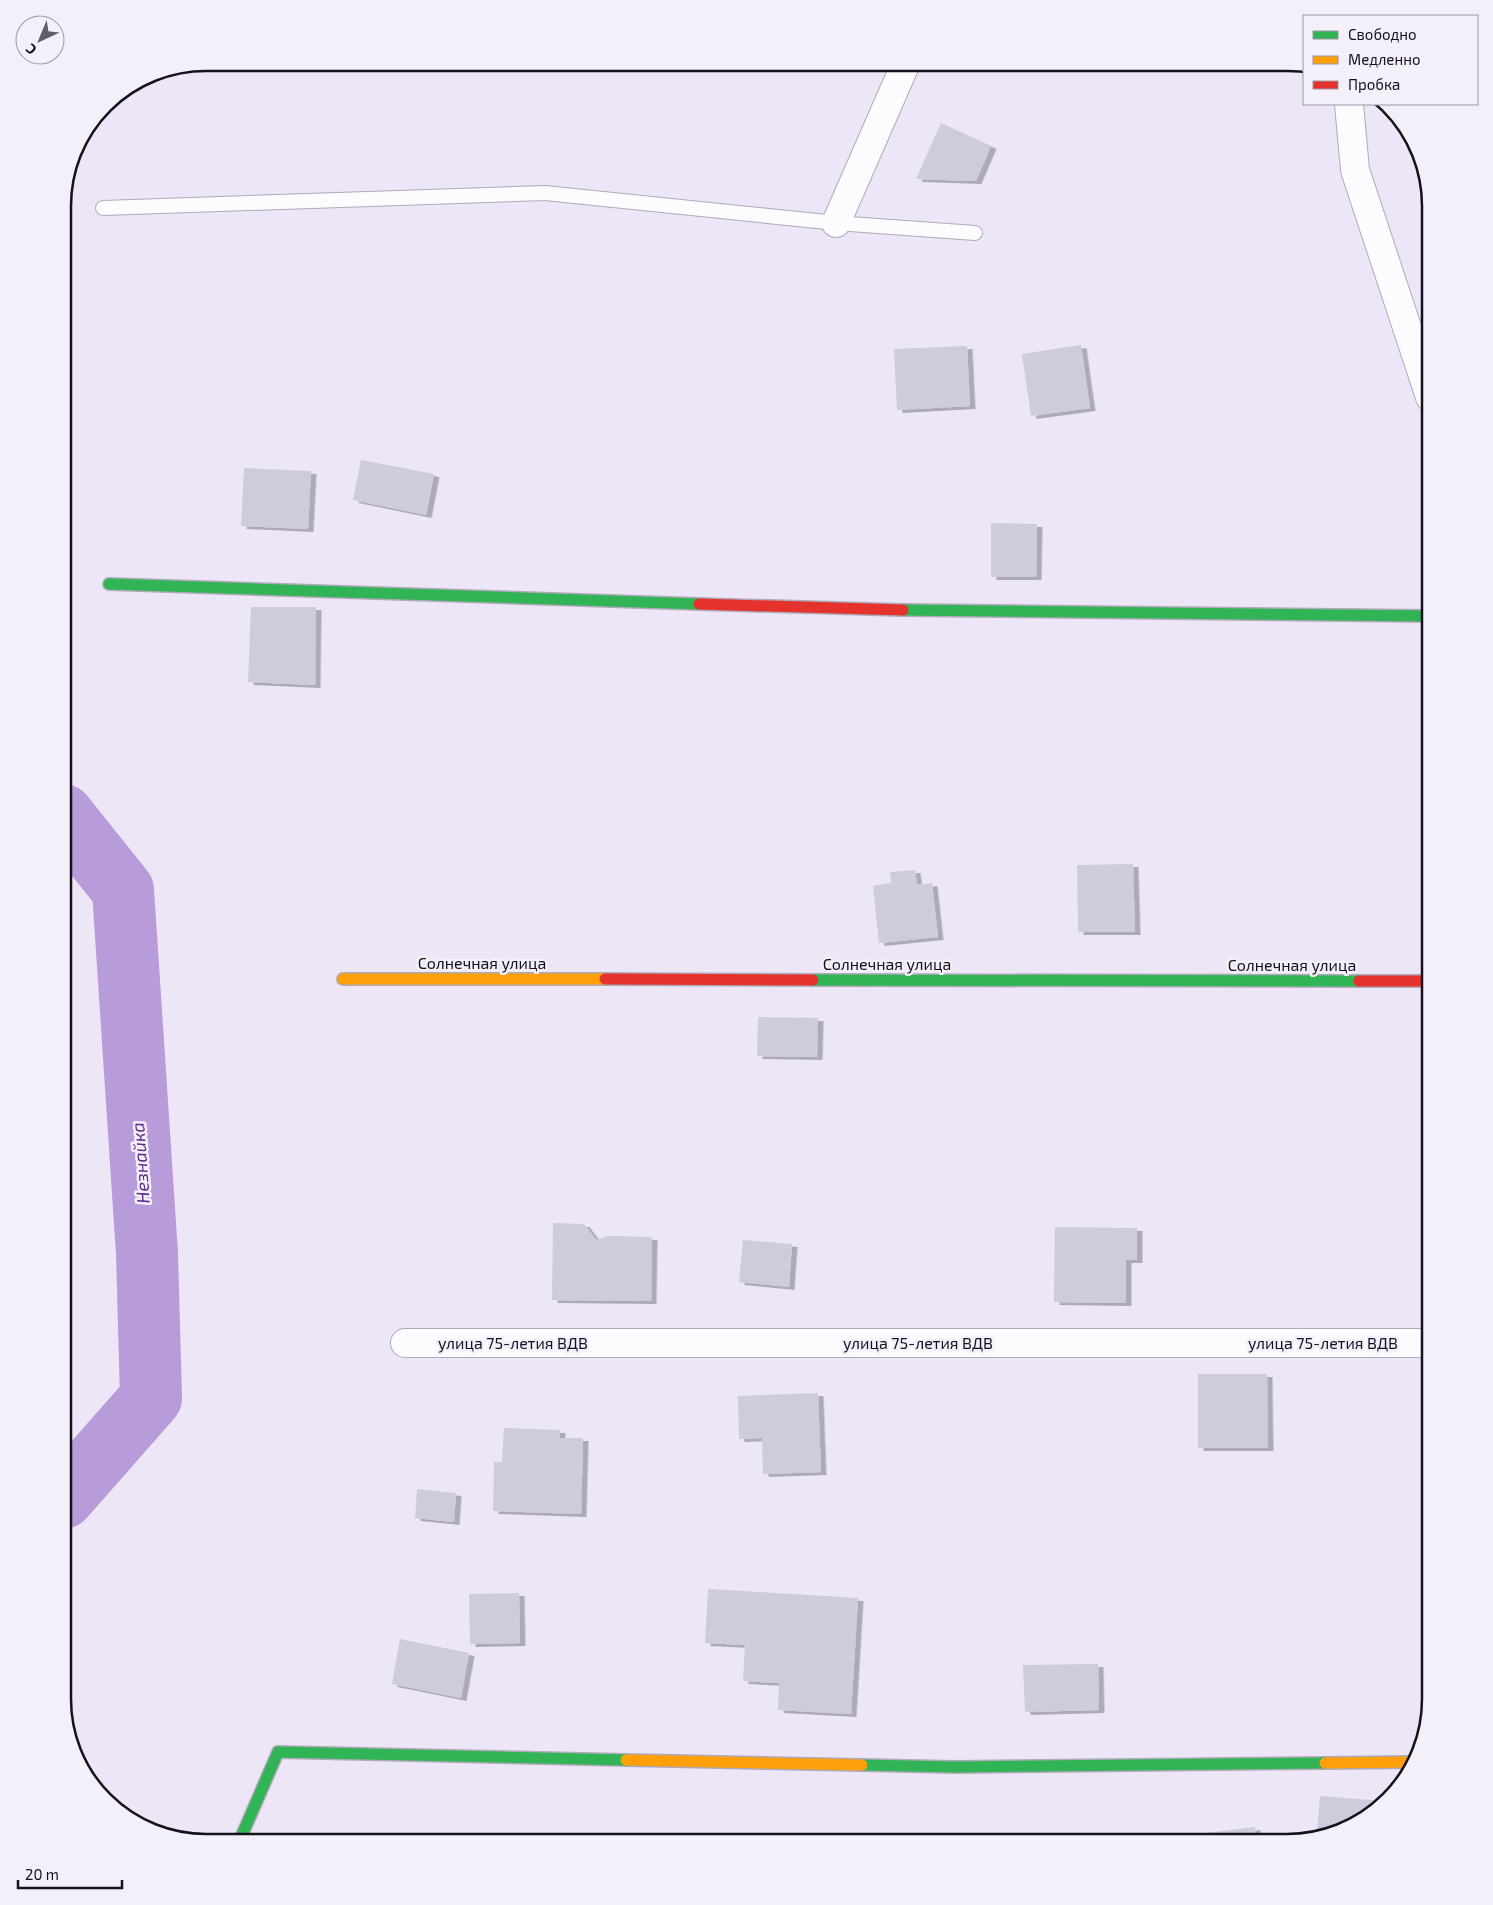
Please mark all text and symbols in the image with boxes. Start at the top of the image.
north arrow [15,15,65,65]
legend [1303,15,1478,105]
text: Свободно [1348,25,1417,43]
text: С [22,41,39,59]
text: Медленно [1348,50,1421,68]
text: Пробка [1348,75,1400,93]
street label: Солнечная улица [418,953,546,973]
street label: Солнечная улица [823,954,951,974]
street label: Солнечная улица [1228,955,1356,975]
water label: Незнайка [126,1122,154,1205]
street label: улица 75-летия ВДВ [438,1333,588,1353]
street label: улица 75-летия ВДВ [843,1333,993,1353]
street label: улица 75-летия ВДВ [1248,1333,1398,1353]
scale bar [18,1858,121,1890]
text: 20 m [25,1865,59,1883]

